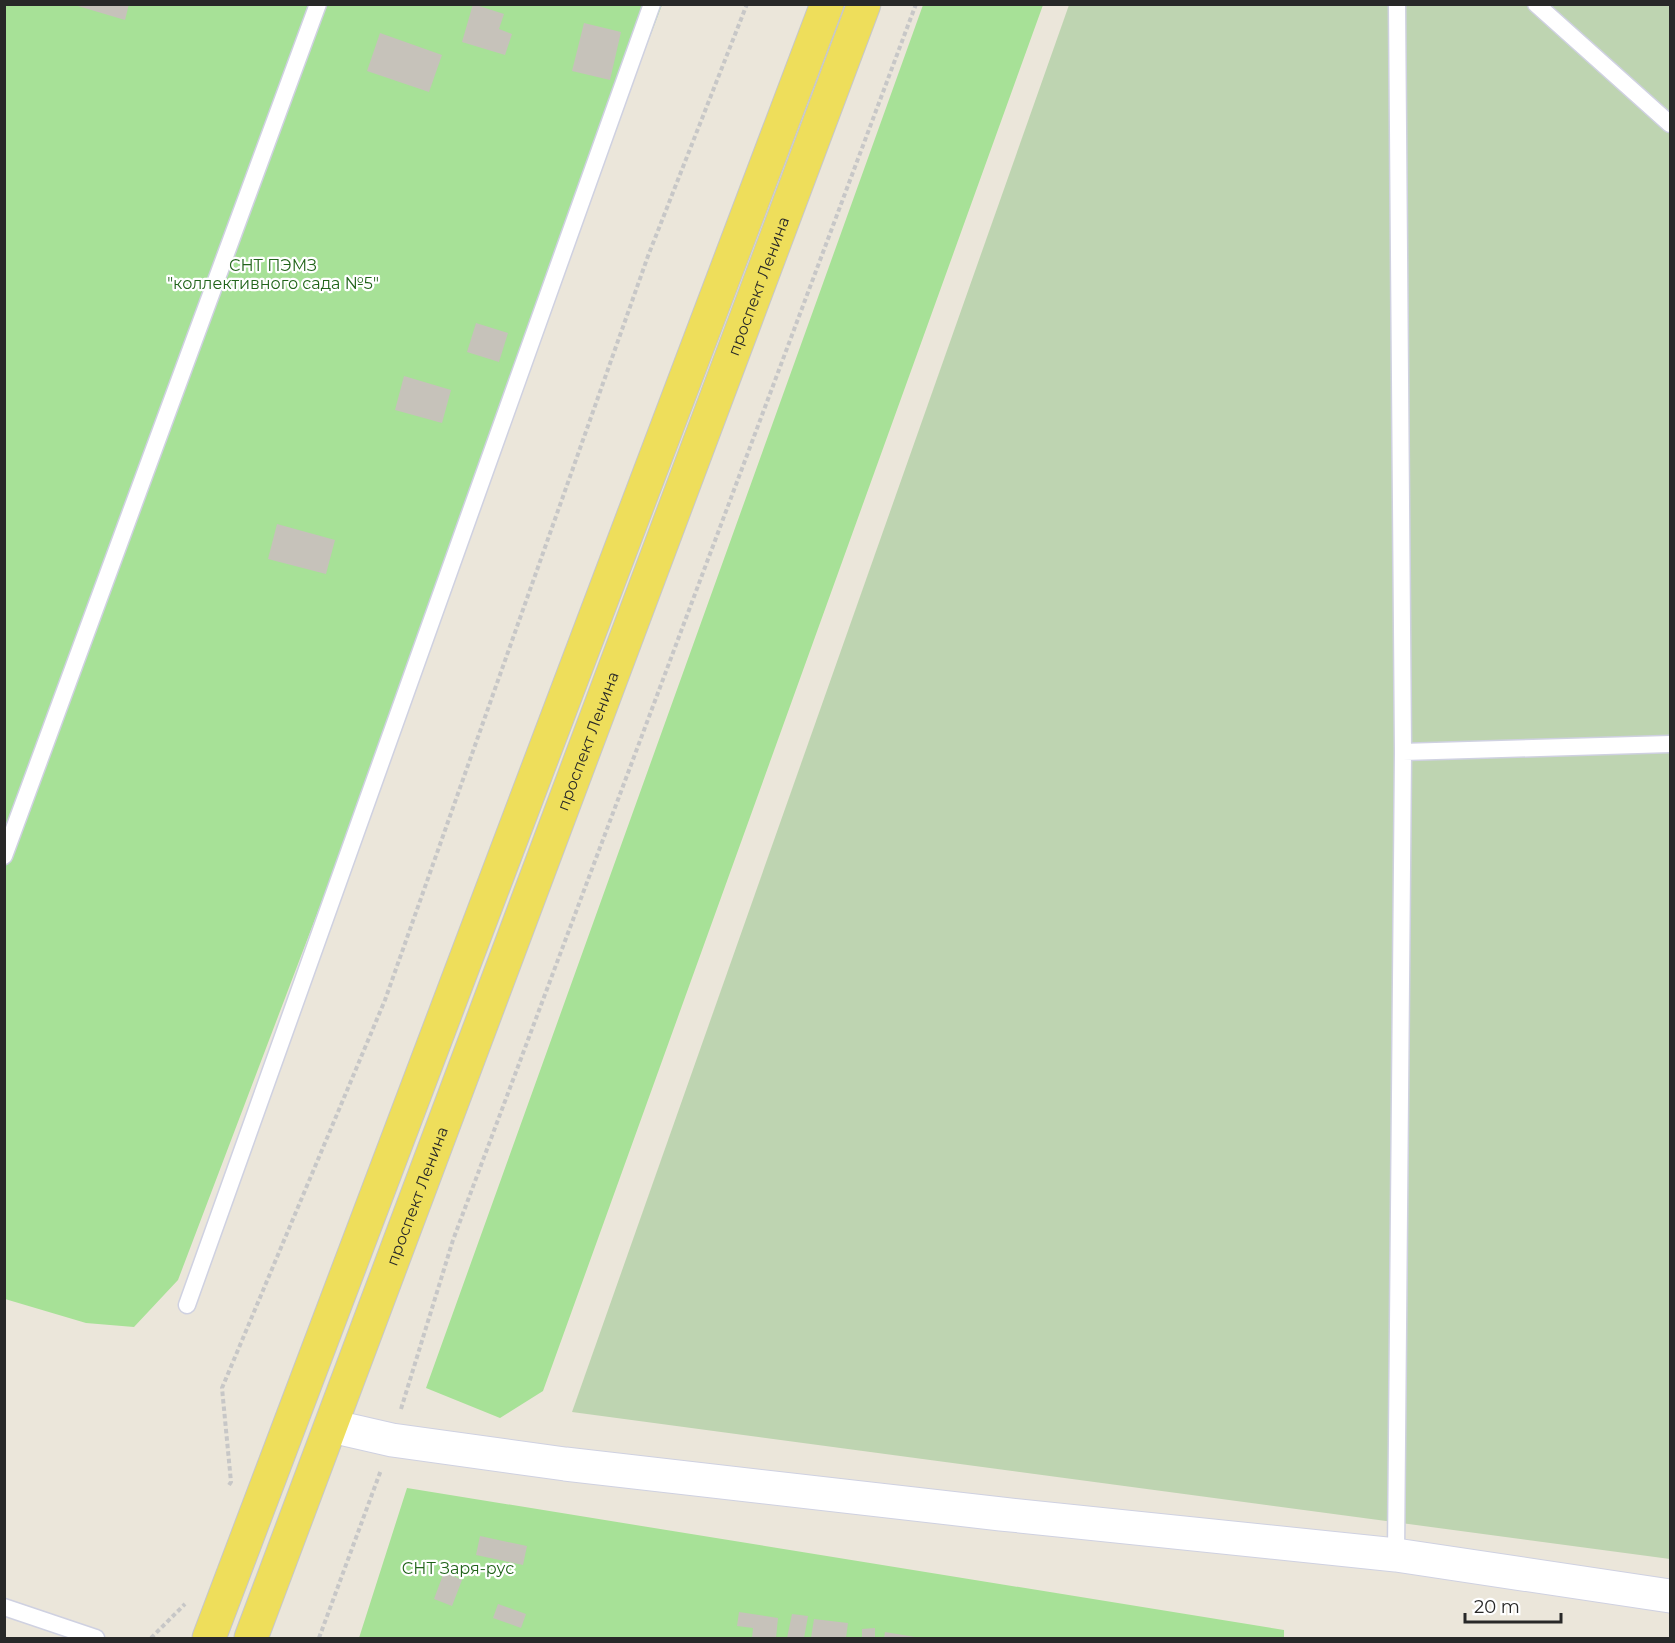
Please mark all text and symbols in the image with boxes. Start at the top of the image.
street label: проспект Ленина [724,214,793,358]
park label: СНТ ПЭМЗ "коллективного сада №5" [167,256,379,293]
street label: проспект Ленина [553,669,623,813]
street label: проспект Ленина [383,1124,452,1268]
park label: СНТ Заря-рус [402,1559,514,1578]
scale bar [1465,1586,1561,1624]
text: 20 m [1474,1596,1520,1618]

